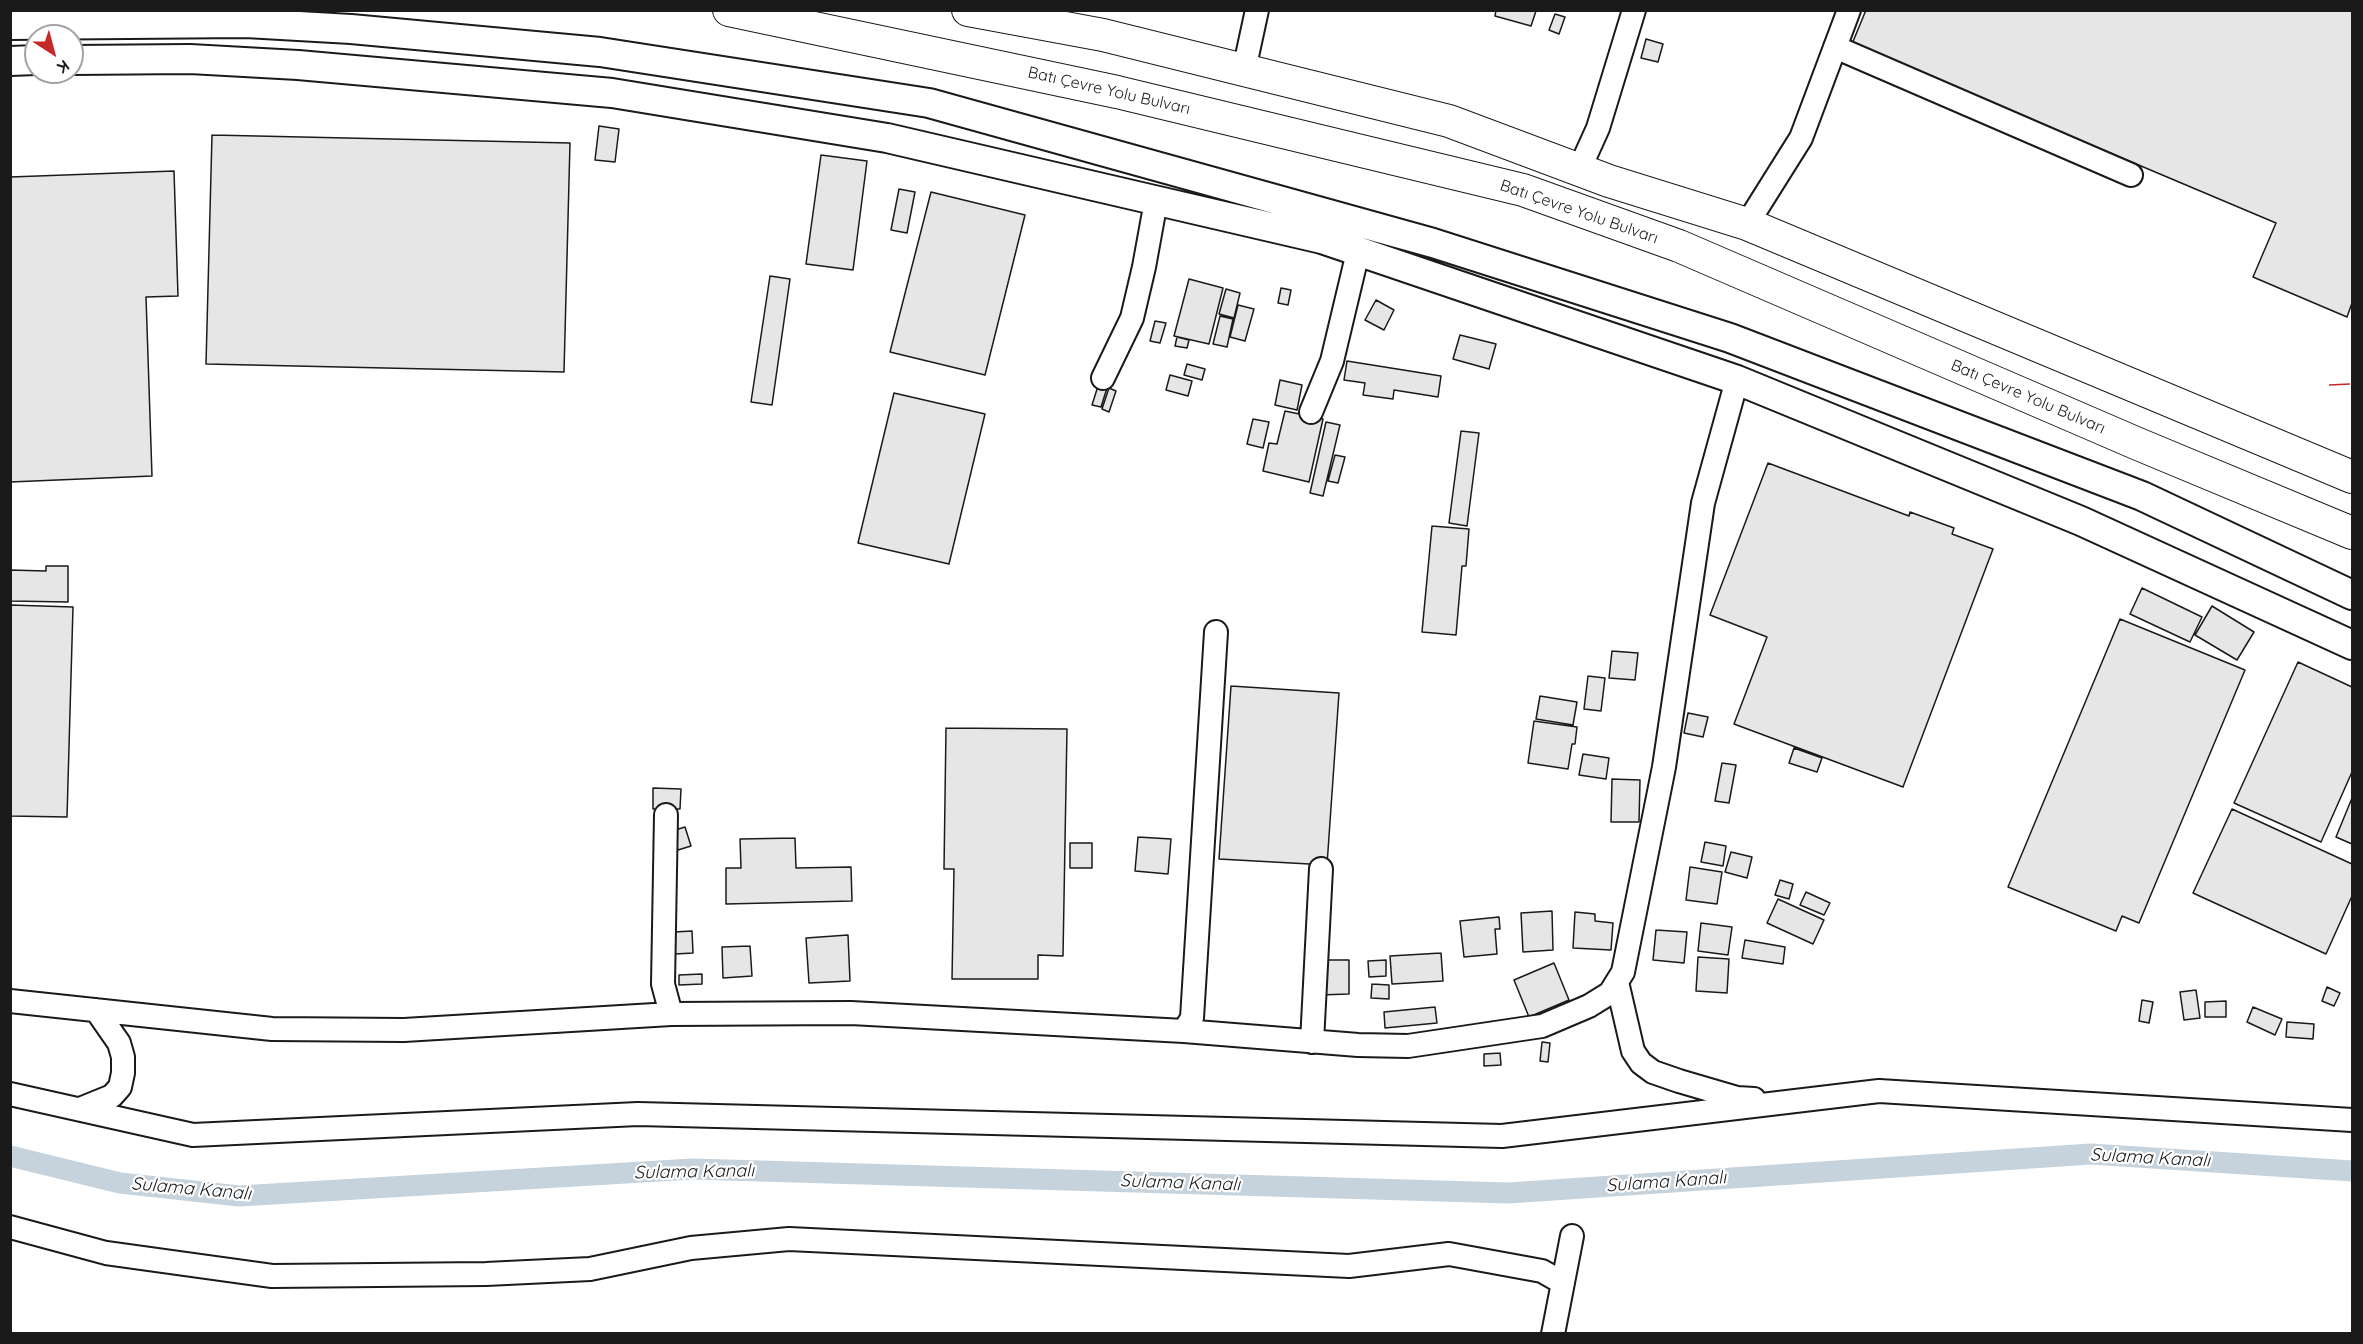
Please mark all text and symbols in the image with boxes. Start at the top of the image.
north arrow [24,24,84,84]
text: K [53,56,74,78]
street label: Batı Çevre Yolu Bulvarı [1026,63,1192,119]
street label: Batı Çevre Yolu Bulvarı [1497,176,1661,248]
street label: Batı Çevre Yolu Bulvarı [1948,356,2108,438]
water label: Sulama Kanalı [2090,1144,2210,1172]
water label: Sulama Kanalı [634,1160,754,1184]
water label: Sulama Kanalı [1605,1167,1727,1197]
water label: Sulama Kanalı [1120,1170,1240,1196]
water label: Sulama Kanalı [130,1173,252,1205]

